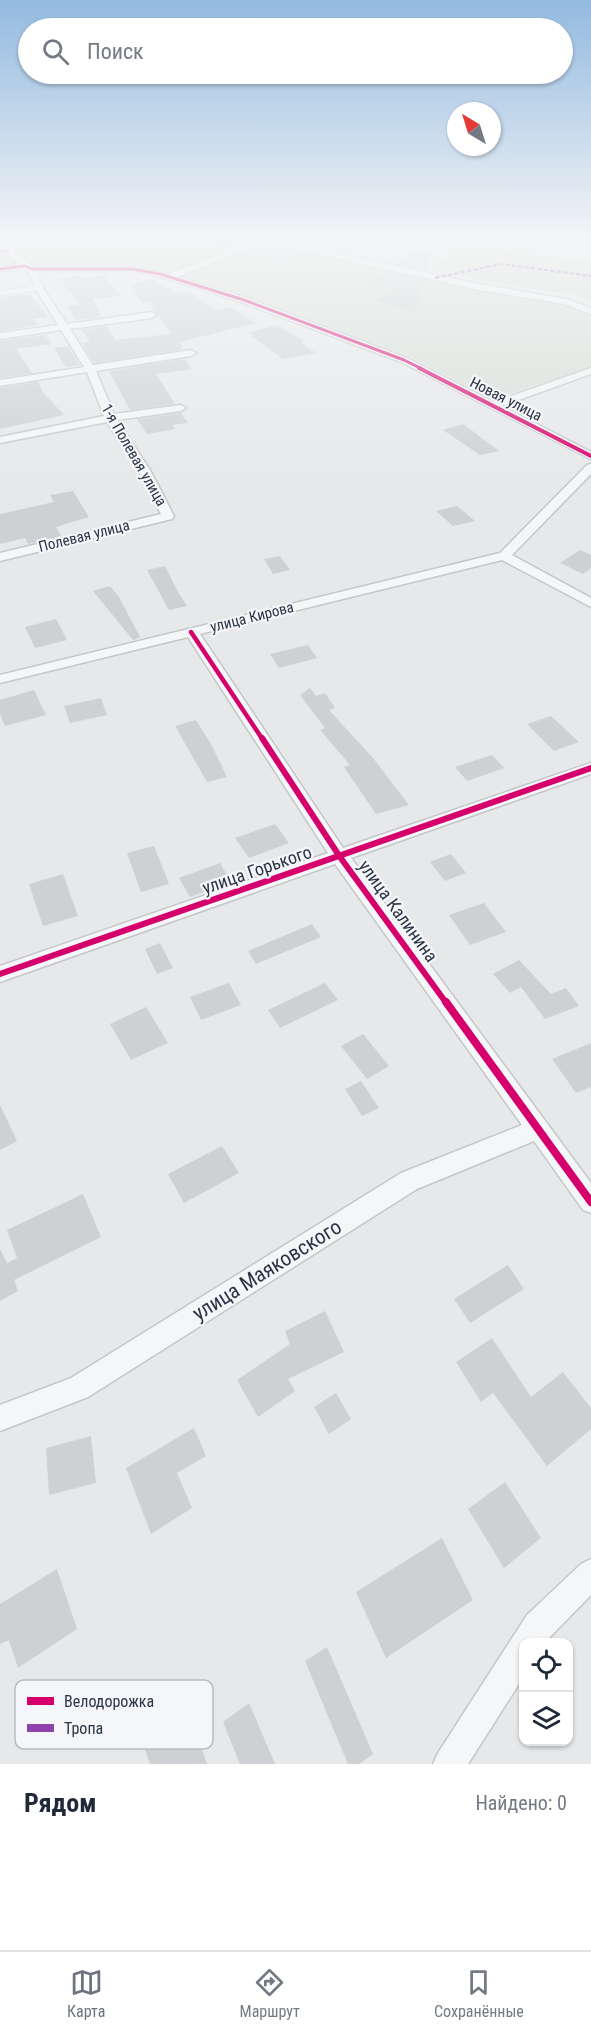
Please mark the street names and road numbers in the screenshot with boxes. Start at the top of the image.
street label: Новая улица [467,373,545,425]
street label: 1-я Полевая улица [97,401,171,509]
street label: Полевая улица [37,516,131,556]
street label: улица Кирова [208,598,296,636]
street label: улица Горького [199,841,314,898]
street label: улица Калинина [354,856,442,966]
street label: улица Маяковского [188,1215,346,1325]

